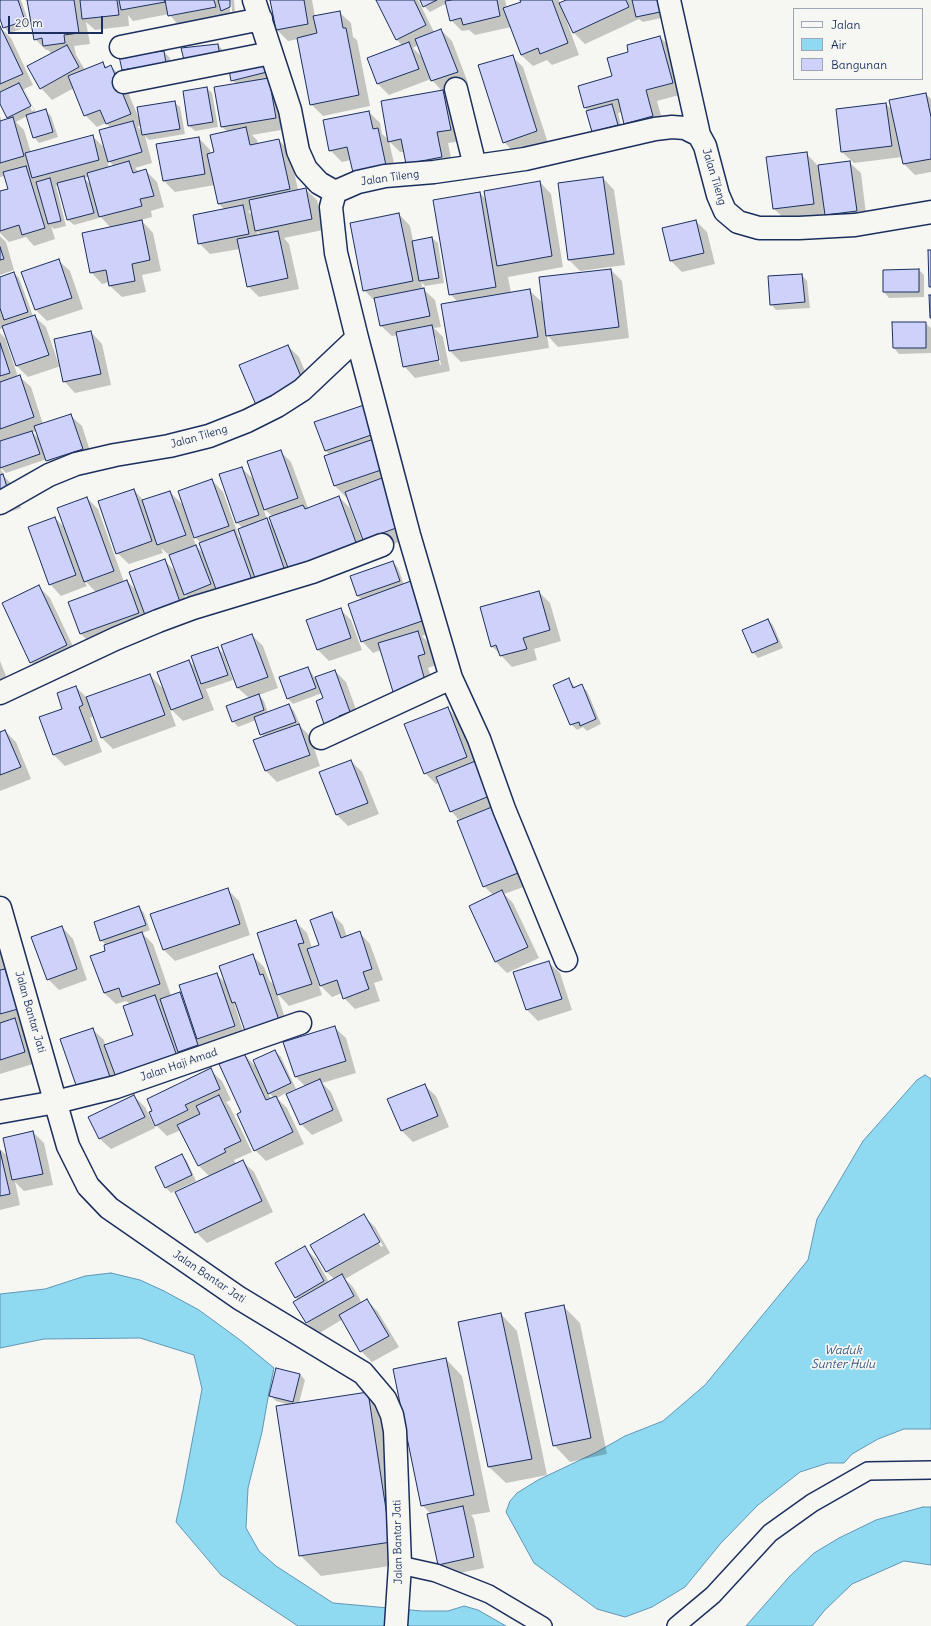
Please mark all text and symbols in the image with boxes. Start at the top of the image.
scale bar [10,8,105,34]
legend [793,8,923,80]
text: 20 m [15,15,43,30]
text: Jalan [831,17,860,32]
text: Air [831,37,846,52]
text: Bangunan [831,57,887,72]
street label: Jalan Tileng [699,147,729,207]
street label: Jalan Tileng [360,167,420,189]
street label: Jalan Tileng [169,423,229,451]
street label: Jalan Bantar Jati [12,970,48,1054]
street label: Jalan Haji Amad [139,1046,219,1084]
street label: Jalan Bantar Jati [170,1248,248,1306]
water label: Waduk Sunter Hulu [811,1344,875,1372]
street label: Jalan Bantar Jati [391,1500,405,1584]

